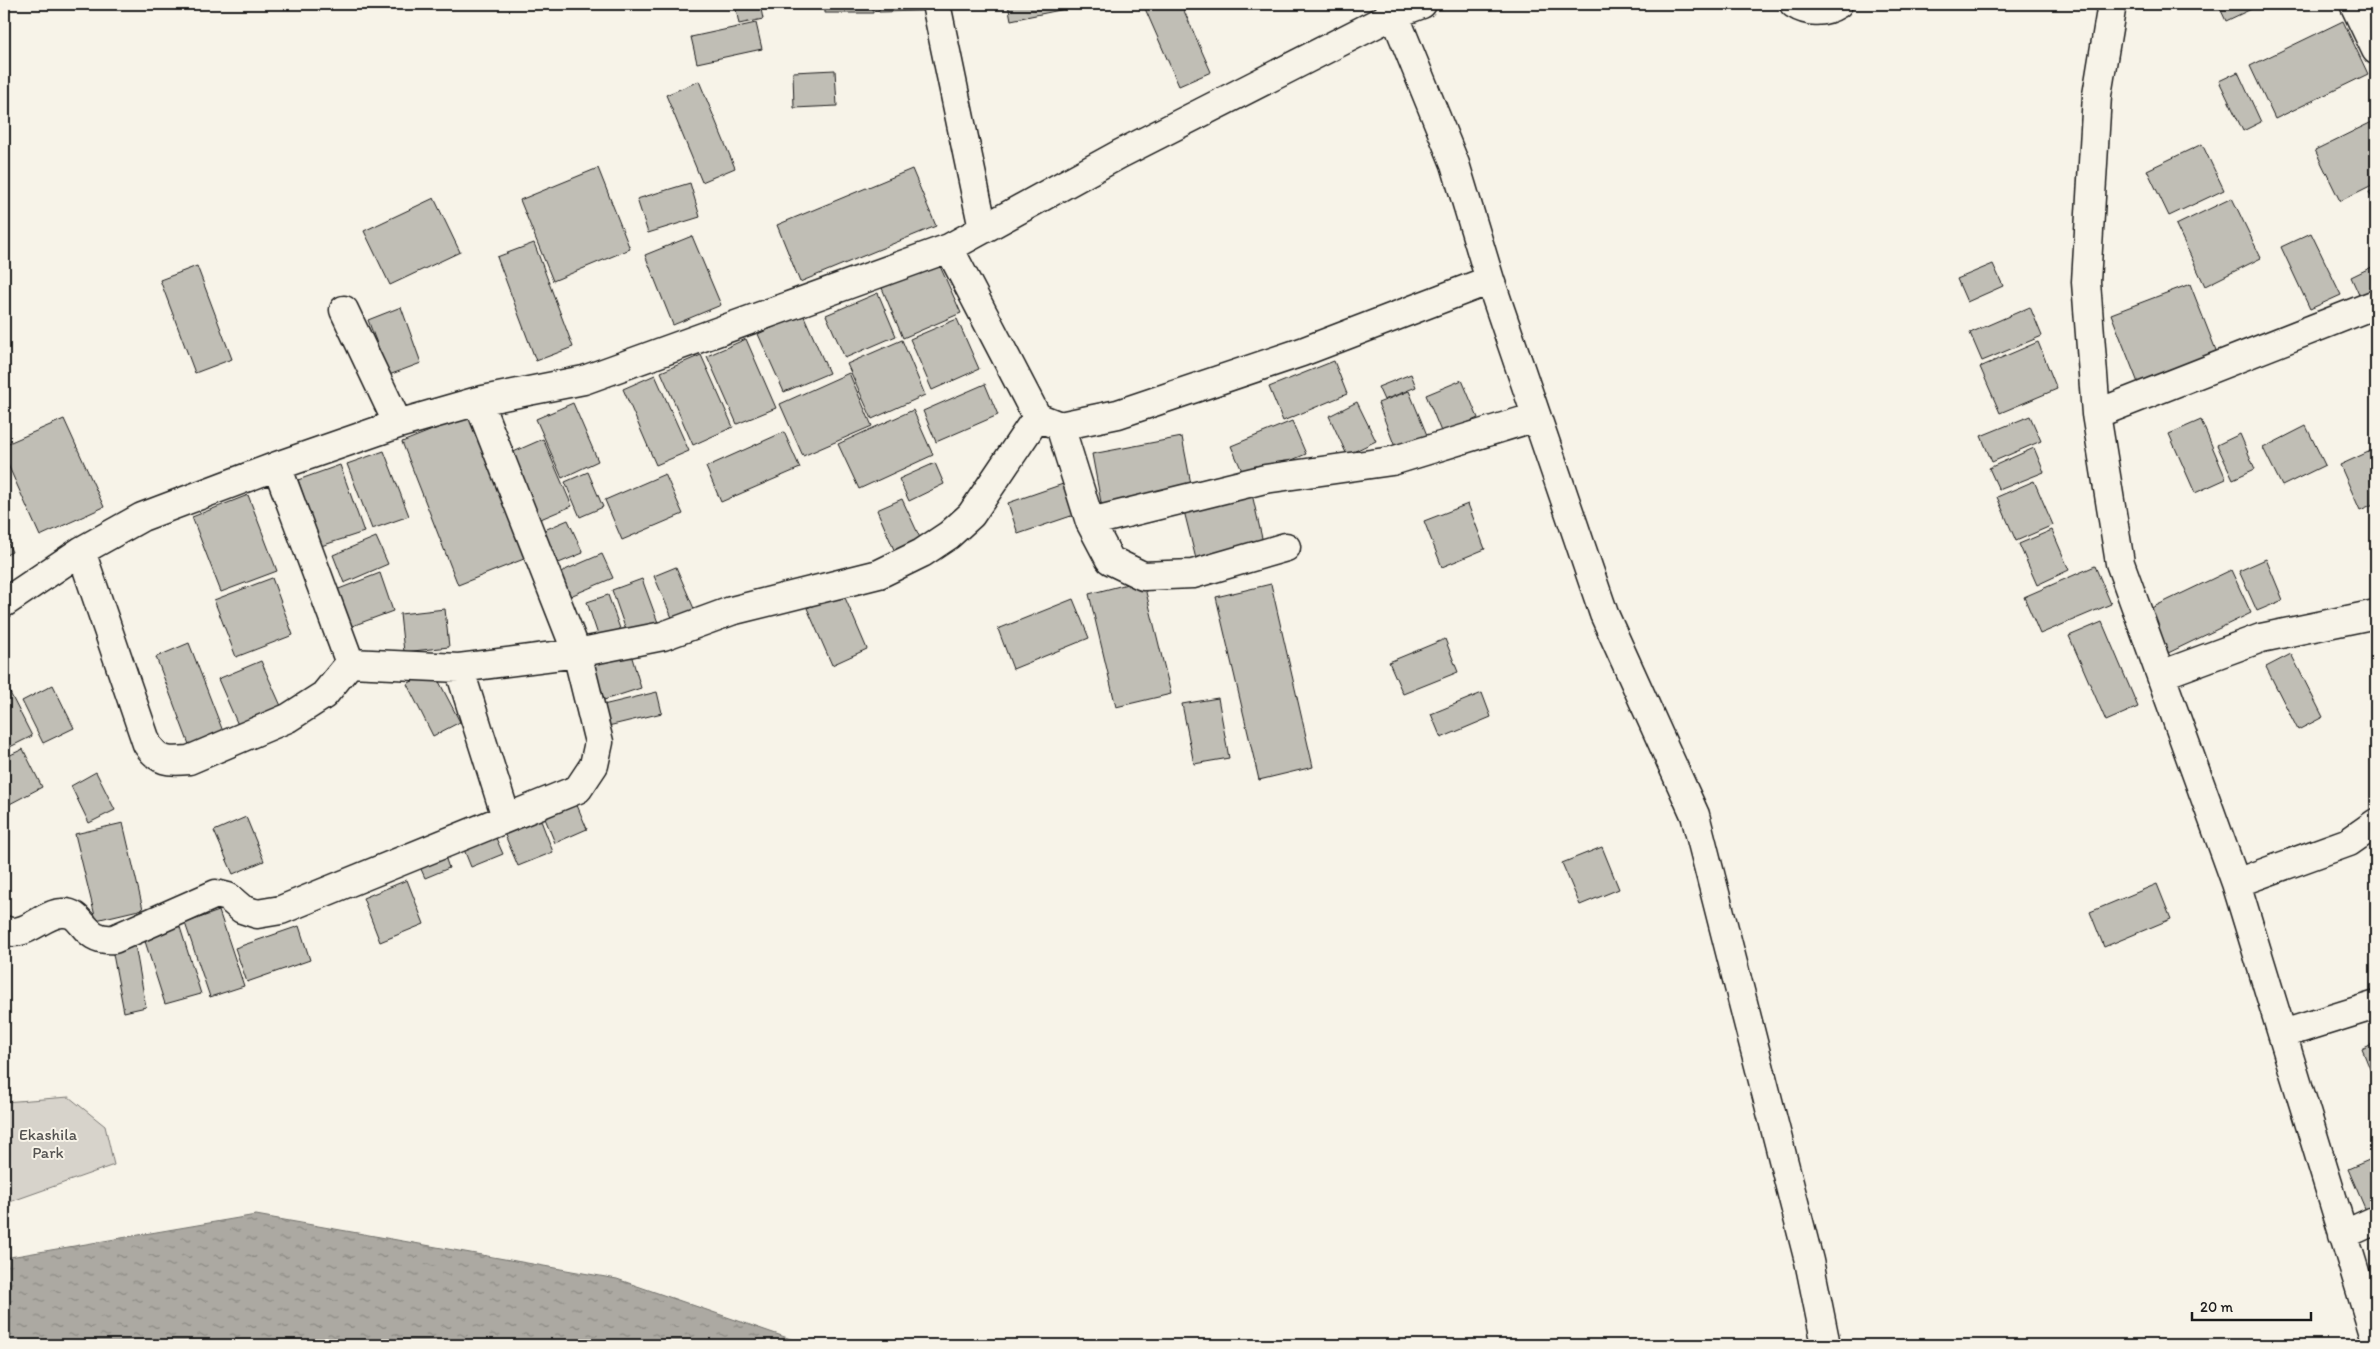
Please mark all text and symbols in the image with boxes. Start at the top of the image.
park label: Ekashila Park [19,1125,78,1162]
scale bar [2192,1289,2311,1321]
text: 20 m [2200,1298,2234,1316]

